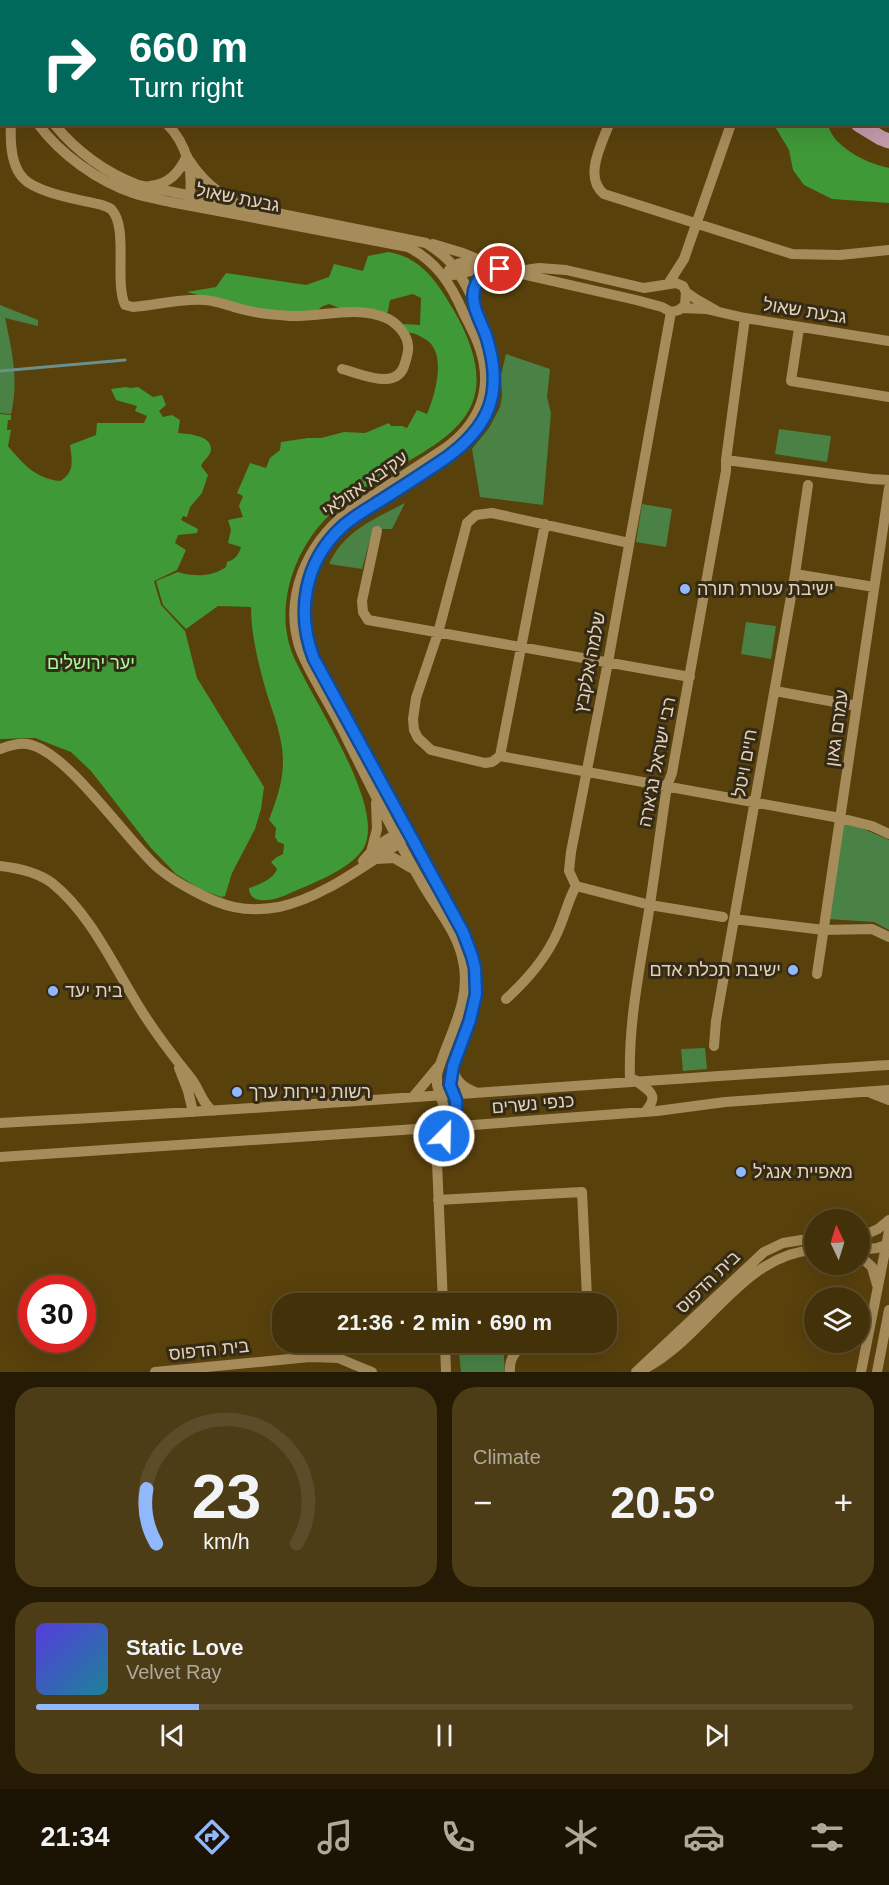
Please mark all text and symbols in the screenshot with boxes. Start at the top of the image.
icon: right [30,24,108,102]
text: 660 m [129,24,248,71]
text: Turn right [129,73,244,103]
street label: גבעת שאול [195,180,282,216]
pin [474,243,525,294]
icon: arrive [483,252,516,285]
street label: גבעת שאול [762,295,849,328]
street label: עקיבא אזולאי [318,447,412,521]
place label: ישיבת עטרת תורה [697,579,834,599]
marker: ישיבת עטרת תורה [678,582,692,596]
street label: שלמה אלקבץ [570,610,610,714]
park label: יער ירושלים [47,653,135,673]
street label: עמרם גאון [822,688,852,768]
street label: רבי ישראל נג'ארה [635,695,679,829]
street label: חיים ויטל [729,727,761,799]
place label: ישיבת תכלת אדם [650,960,781,980]
marker: ישיבת תכלת אדם [786,963,800,977]
place label: בית יעד [65,981,123,1001]
marker: בית יעד [46,984,60,998]
place label: רשות ניירות ערך [249,1082,371,1102]
marker: רשות ניירות ערך [230,1085,244,1099]
street label: כנפי נשרים [491,1090,575,1118]
position arrow [412,1104,476,1168]
place label: מאפיית אנג'ל [753,1162,853,1182]
marker: מאפיית אנג'ל [734,1165,748,1179]
north arrow [804,1209,870,1275]
map controls [804,1209,870,1353]
street label: בית הדפוס [672,1247,744,1317]
speed limit sign: 30 [18,1275,96,1353]
button: layers [804,1287,870,1353]
text: 21:36 · 2 min · 690 m [337,1310,552,1335]
street label: בית הדפוס [168,1336,250,1364]
text: Climate [473,1446,541,1468]
text: 23 [191,1462,261,1531]
text: 20.5° [610,1477,716,1528]
text: − [473,1484,492,1521]
text: + [834,1484,853,1521]
text: km/h [203,1530,249,1554]
text: Static Love [126,1635,243,1660]
text: Velvet Ray [126,1661,222,1683]
icon: previous [156,1719,189,1752]
icon: pause [428,1719,461,1752]
icon: next [700,1719,733,1752]
icon: directions [191,1816,233,1858]
icon: music [314,1816,356,1858]
icon: phone [437,1816,479,1858]
icon: climate [560,1816,602,1858]
icon: car [683,1816,725,1858]
icon: filters [806,1816,848,1858]
text: 21:34 [41,1822,110,1852]

